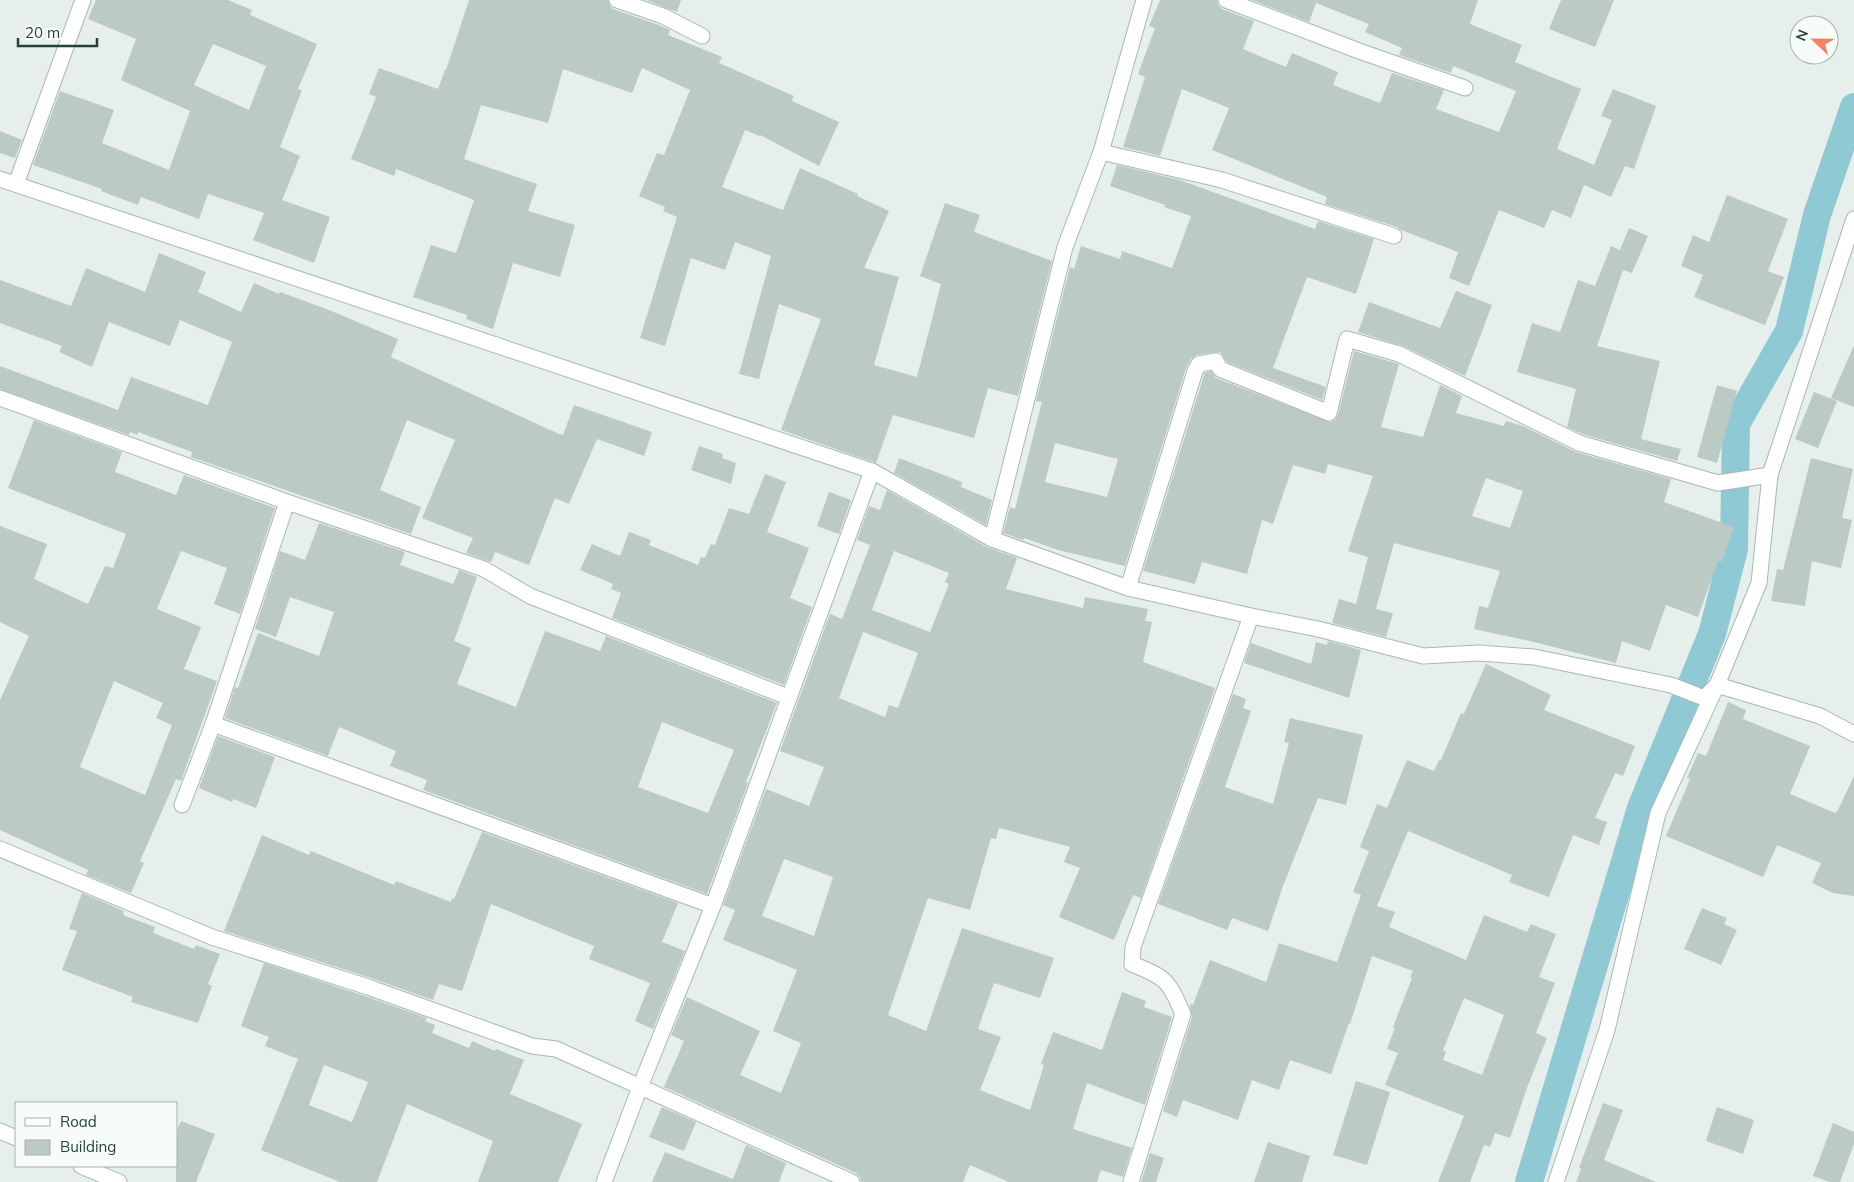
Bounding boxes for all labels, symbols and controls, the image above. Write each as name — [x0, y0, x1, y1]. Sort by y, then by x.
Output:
scale bar — [18, 15, 96, 47]
north arrow — [1789, 15, 1839, 65]
text: 20 m — [25, 23, 60, 42]
text: N — [1792, 27, 1812, 43]
legend — [15, 1102, 178, 1167]
text: Road — [60, 1112, 97, 1131]
text: Building — [60, 1137, 116, 1156]

